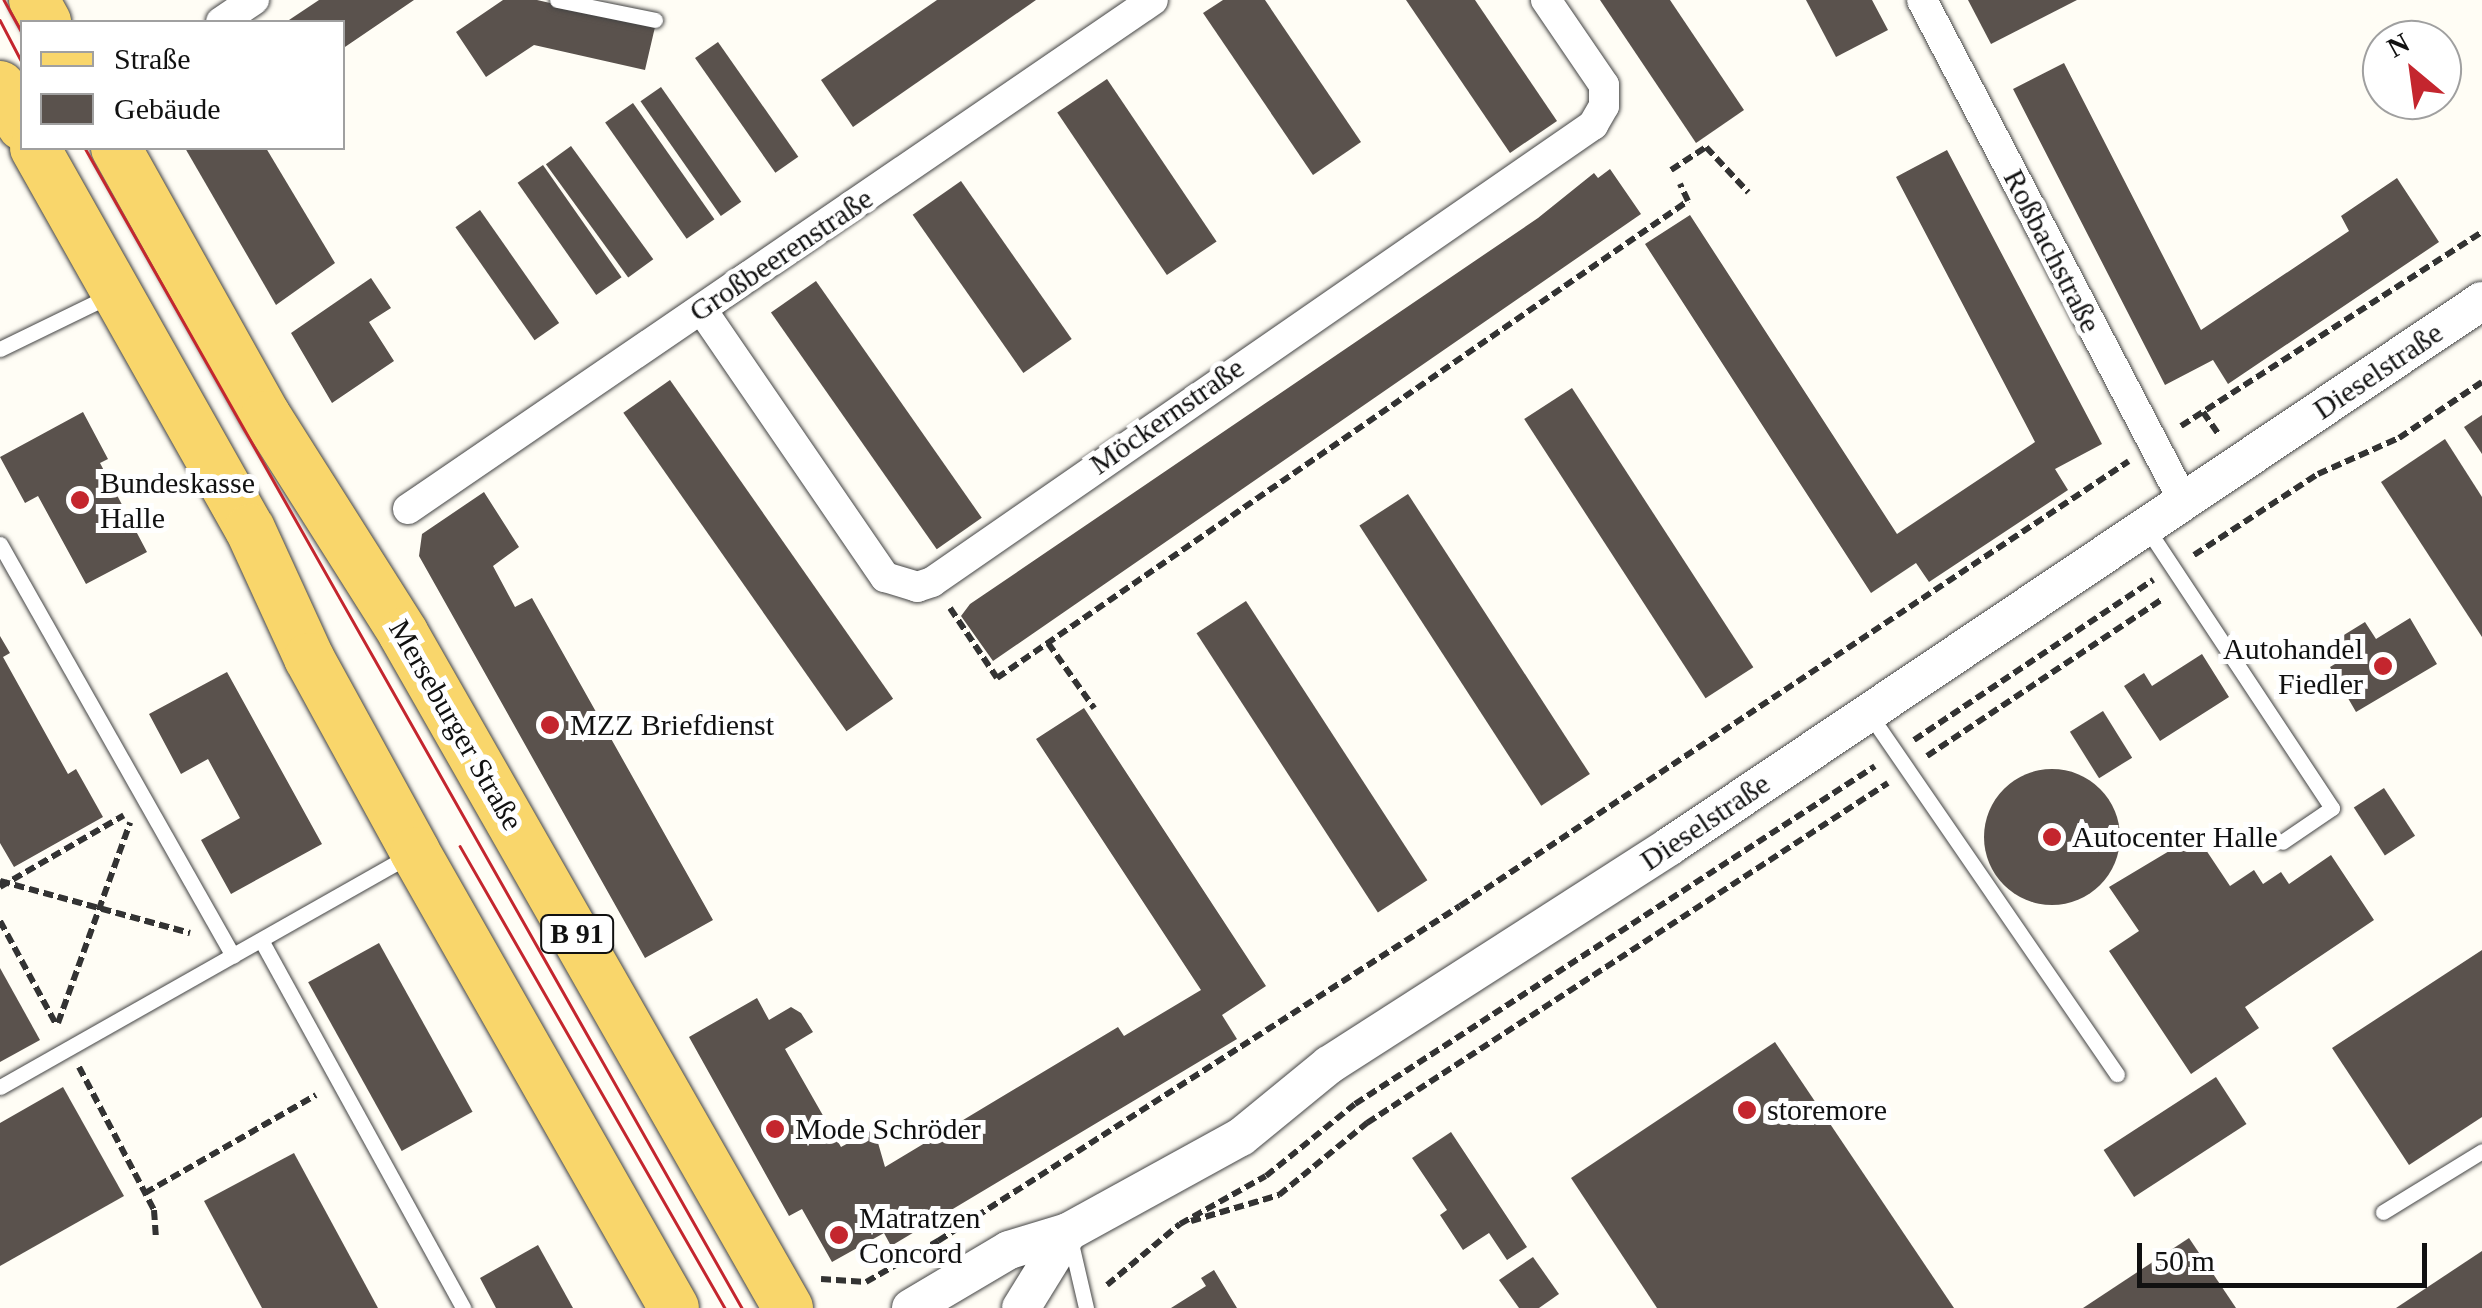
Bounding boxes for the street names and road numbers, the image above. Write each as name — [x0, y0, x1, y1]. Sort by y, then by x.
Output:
street label: Roßbachstraße — [1995, 163, 2109, 339]
street label: Großbeerenstraße — [683, 180, 879, 330]
street label: Dieselstraße — [2306, 315, 2450, 427]
street label: Möckernstraße — [1083, 350, 1251, 482]
street label: Merseburger Straße — [381, 613, 531, 837]
street label: Dieselstraße — [1633, 766, 1777, 878]
road number: B 91 — [540, 911, 614, 957]

